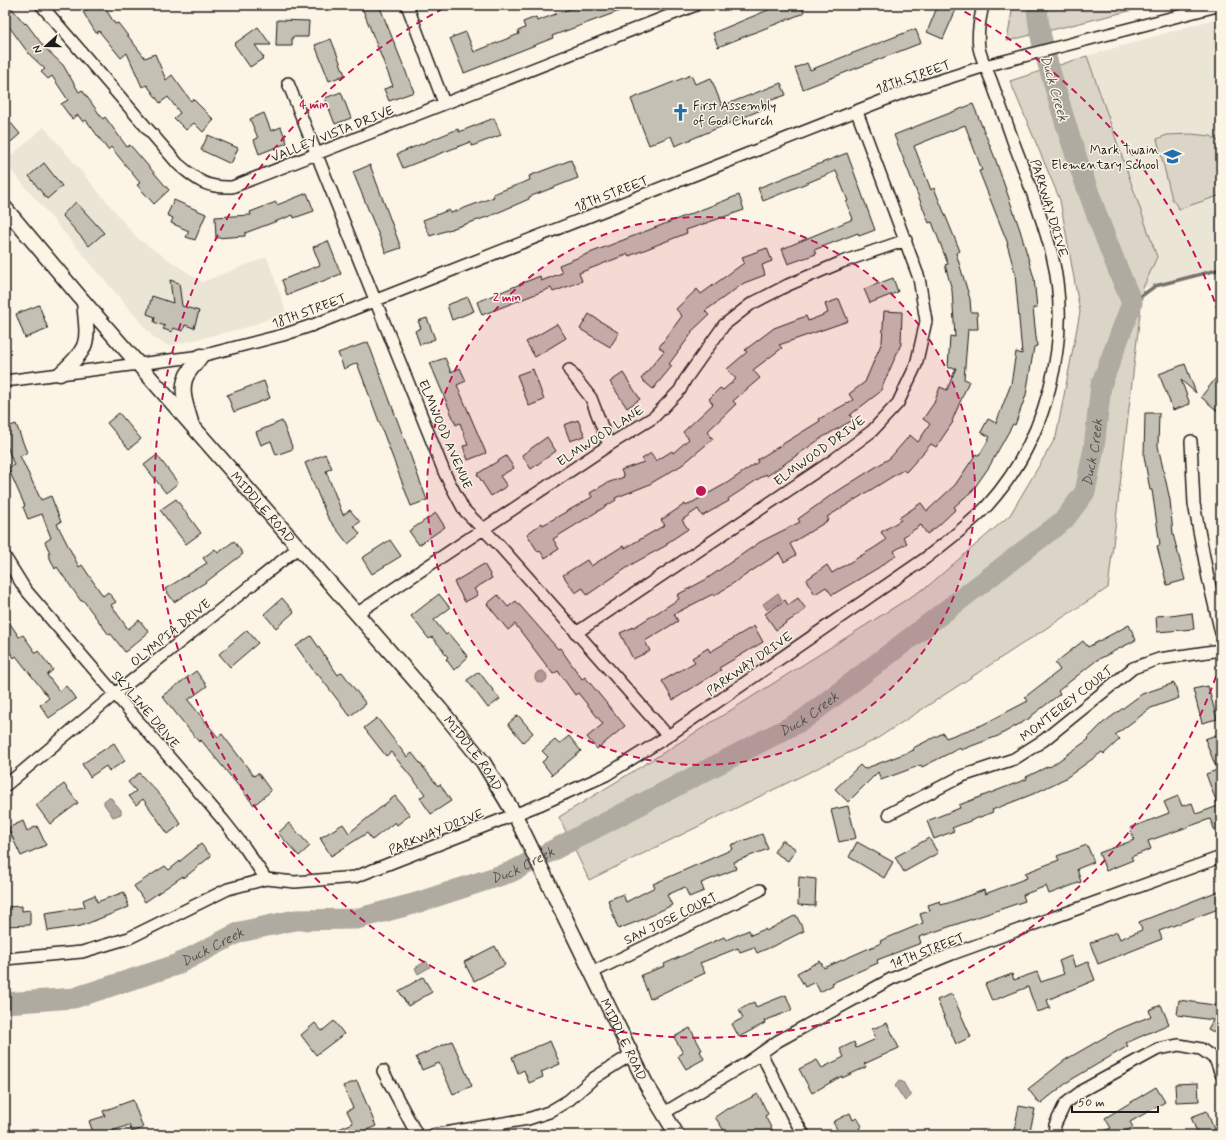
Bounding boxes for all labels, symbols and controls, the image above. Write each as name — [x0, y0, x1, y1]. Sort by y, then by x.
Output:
north arrow — [26, 26, 66, 66]
text: N — [30, 43, 45, 55]
water label: Duck Creek — [1036, 53, 1072, 124]
street label: 18TH STREET — [874, 57, 953, 98]
text: 4 min — [299, 97, 329, 113]
place label: First Assembly of God Church — [693, 98, 776, 130]
street label: VALLEY VISTA DRIVE — [269, 102, 397, 167]
church icon: First Assembly of God Church — [670, 102, 690, 122]
place label: Mark Twain Elementary School — [1051, 142, 1159, 174]
school or university icon: Mark Twain Elementary School — [1162, 146, 1182, 166]
street label: PARKWAY DRIVE — [1026, 157, 1072, 259]
street label: 18TH STREET — [572, 172, 651, 216]
street label: 18TH STREET — [270, 290, 349, 333]
text: 2 min — [493, 290, 521, 306]
street label: ELMWOOD AVENUE — [414, 377, 476, 492]
street label: ELMWOOD LANE — [554, 402, 648, 471]
street label: ELMWOOD DRIVE — [771, 412, 869, 490]
water label: Duck Creek — [1078, 418, 1107, 488]
street label: MIDDLE ROAD — [226, 469, 298, 547]
centre of rings — [694, 484, 708, 498]
street label: OLYMPIA DRIVE — [127, 595, 215, 671]
street label: PARKWAY DRIVE — [703, 628, 796, 700]
street label: MONTEREY COURT — [1017, 662, 1118, 746]
street label: SKYLINE DRIVE — [107, 668, 182, 753]
water label: Duck Creek — [776, 688, 843, 741]
street label: MIDDLE ROAD — [439, 713, 506, 795]
street label: PARKWAY DRIVE — [386, 805, 487, 859]
water label: Duck Creek — [489, 843, 558, 888]
street label: SAN JOSE COURT — [621, 889, 721, 949]
water label: Duck Creek — [178, 924, 247, 971]
street label: 14TH STREET — [888, 929, 967, 973]
street label: MIDDLE ROAD — [596, 996, 650, 1084]
scale bar — [1072, 1088, 1158, 1114]
text: 50 m — [1078, 1095, 1105, 1111]

